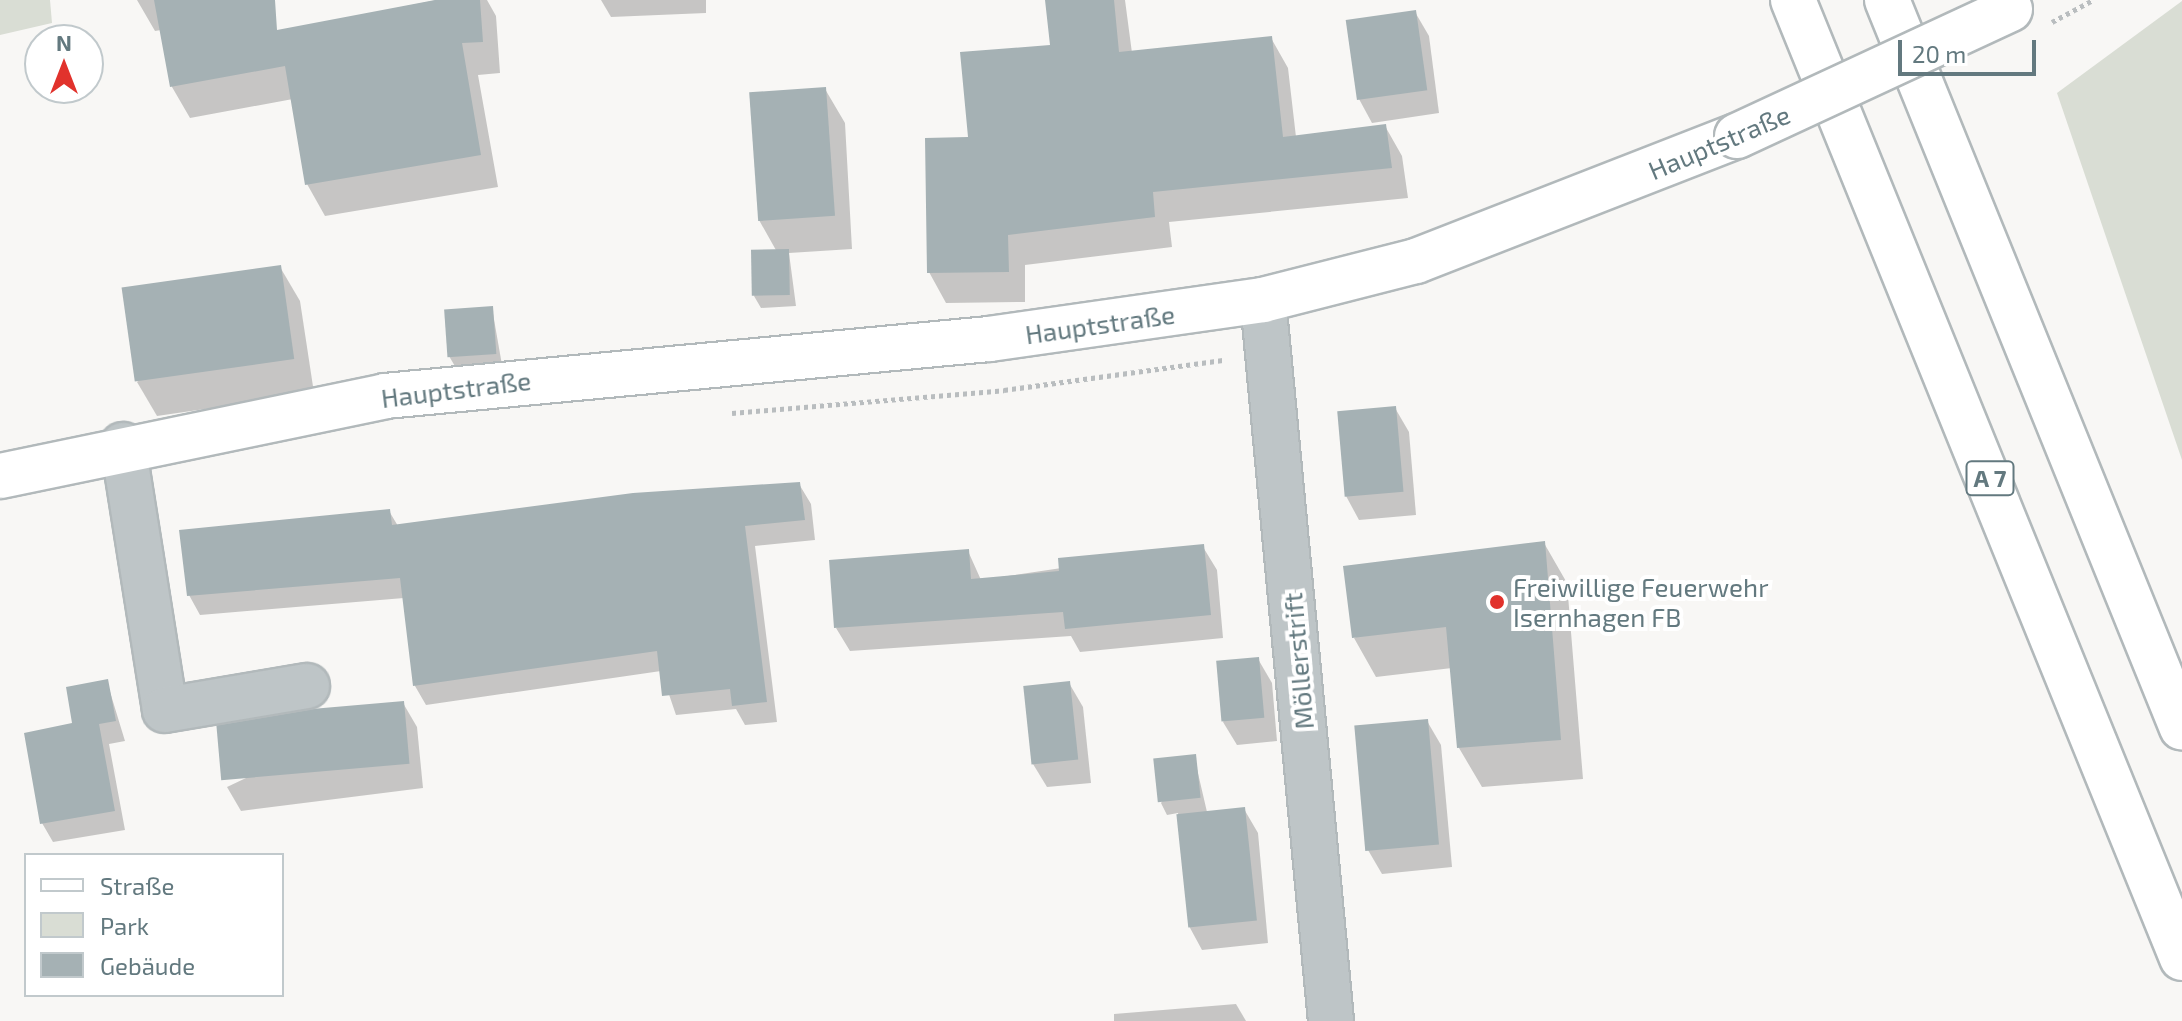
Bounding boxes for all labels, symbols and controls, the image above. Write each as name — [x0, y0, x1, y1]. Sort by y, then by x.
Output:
north arrow — [24, 24, 104, 104]
scale bar — [1902, 24, 2040, 74]
text: N — [56, 29, 72, 55]
text: 20 m — [1912, 39, 1966, 68]
street label: Hauptstraße — [1644, 98, 1794, 186]
street label: Hauptstraße — [1023, 298, 1177, 350]
street label: Hauptstraße — [379, 364, 533, 414]
road number: A 7 — [1964, 458, 2016, 498]
place label: Freiwillige Feuerwehr Isernhagen FB — [1513, 571, 1769, 632]
street label: Möllerstrift — [1276, 591, 1320, 731]
marker: Freiwillige Feuerwehr Isernhagen FB — [1488, 593, 1506, 611]
legend — [24, 853, 284, 997]
text: Straße — [100, 871, 174, 900]
text: Park — [100, 911, 149, 940]
text: Gebäude — [100, 951, 195, 980]

